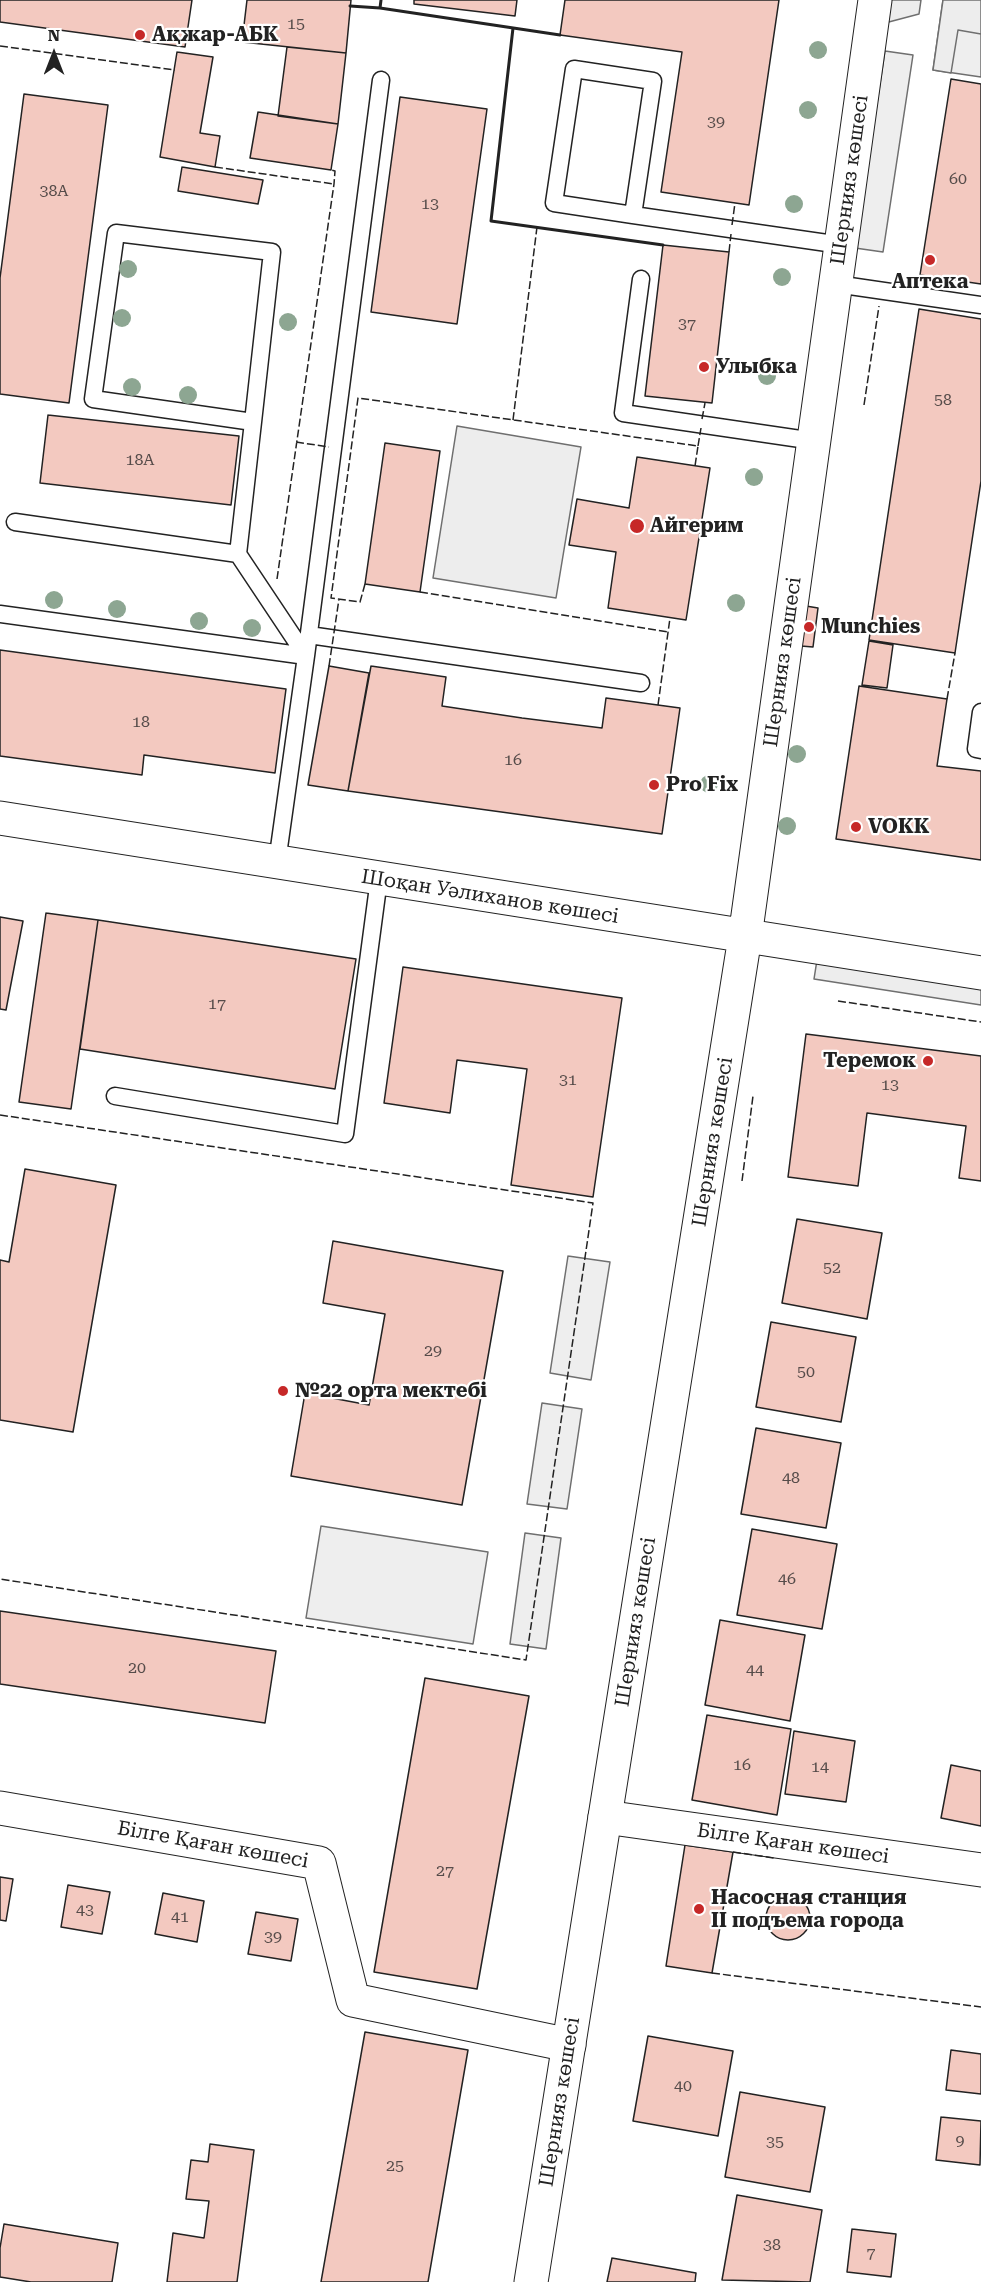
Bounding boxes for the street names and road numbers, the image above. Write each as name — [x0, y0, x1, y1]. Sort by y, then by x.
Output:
street label: Шернияз көшесі — [826, 93, 874, 267]
street label: Шернияз көшесі — [759, 575, 807, 749]
street label: Шоқан Уәлиханов көшесі — [360, 865, 620, 929]
street label: Шернияз көшесі — [688, 1055, 738, 1229]
street label: Шернияз көшесі — [611, 1535, 661, 1709]
street label: Білге Қаған көшесі — [116, 1816, 310, 1874]
street label: Білге Қаған көшесі — [695, 1819, 891, 1869]
street label: Шернияз көшесі — [535, 2015, 585, 2189]

